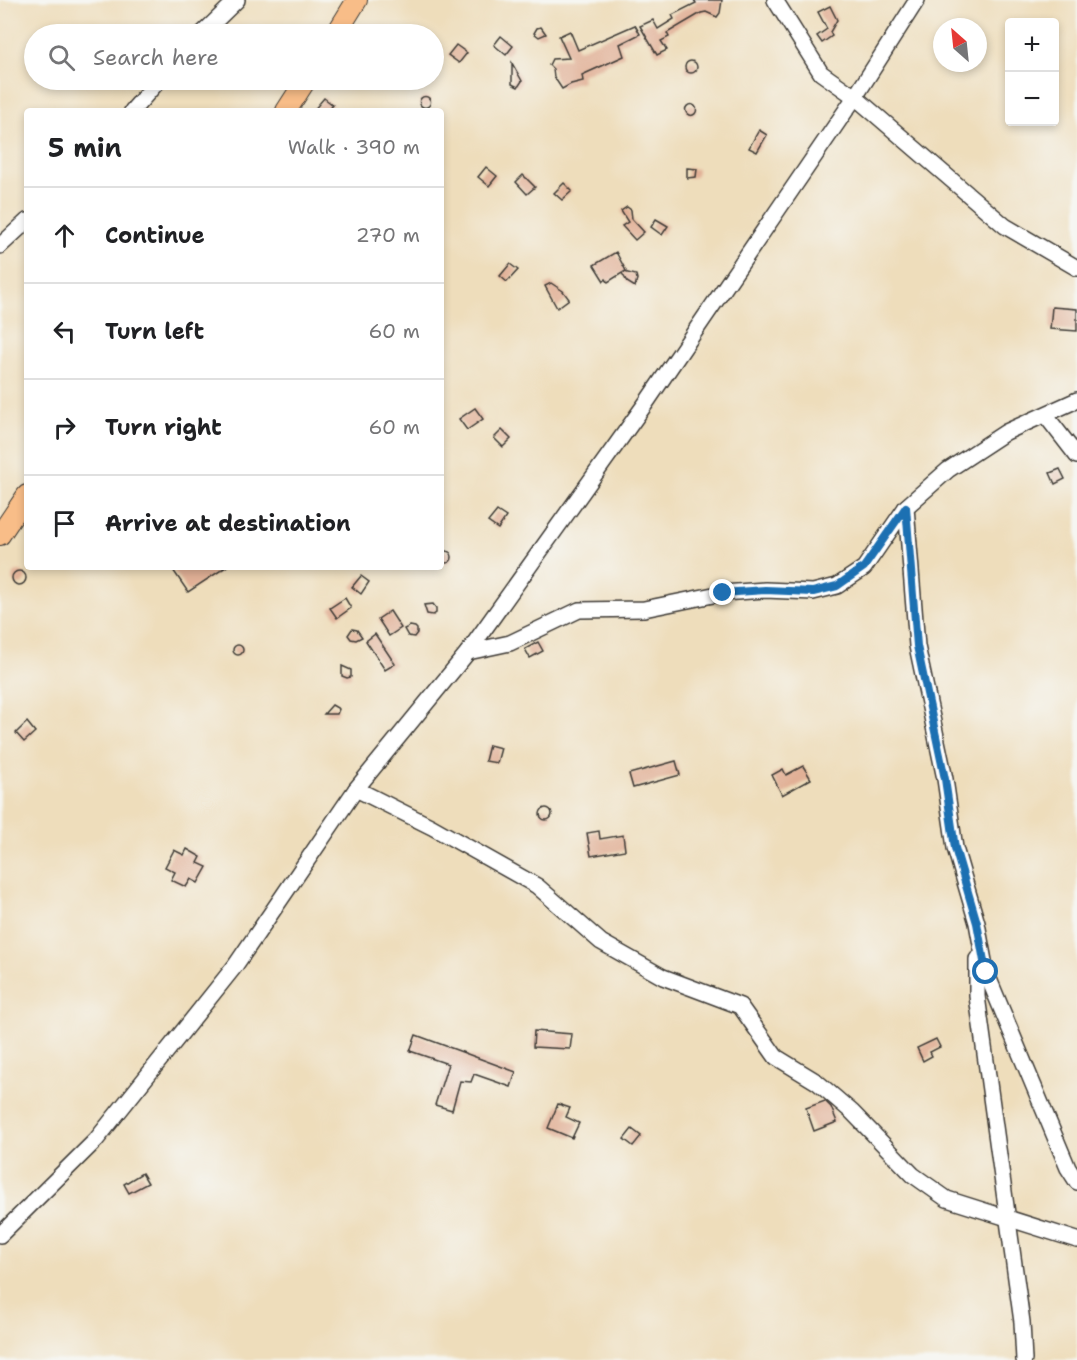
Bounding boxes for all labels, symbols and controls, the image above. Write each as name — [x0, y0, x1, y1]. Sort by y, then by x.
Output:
north arrow — [933, 18, 987, 72]
map controls — [1005, 18, 1059, 126]
button: + — [1005, 18, 1059, 72]
search box — [24, 24, 444, 90]
icon: search — [45, 41, 78, 74]
text: Search here — [93, 43, 219, 72]
button: − — [1005, 72, 1059, 126]
text: 5 min — [48, 130, 122, 165]
text: Walk · 390 m — [288, 134, 420, 160]
icon: ahead — [48, 219, 81, 252]
text: Continue — [105, 221, 205, 250]
text: 270 m — [356, 222, 420, 248]
icon: left — [48, 315, 81, 348]
text: Turn left — [105, 317, 204, 346]
text: 60 m — [368, 318, 420, 344]
icon: right — [48, 411, 81, 444]
text: Turn right — [105, 413, 222, 442]
text: 60 m — [368, 414, 420, 440]
icon: arrive — [48, 507, 81, 540]
text: Arrive at destination — [105, 509, 351, 538]
route end — [709, 579, 735, 605]
route start — [972, 958, 998, 984]

